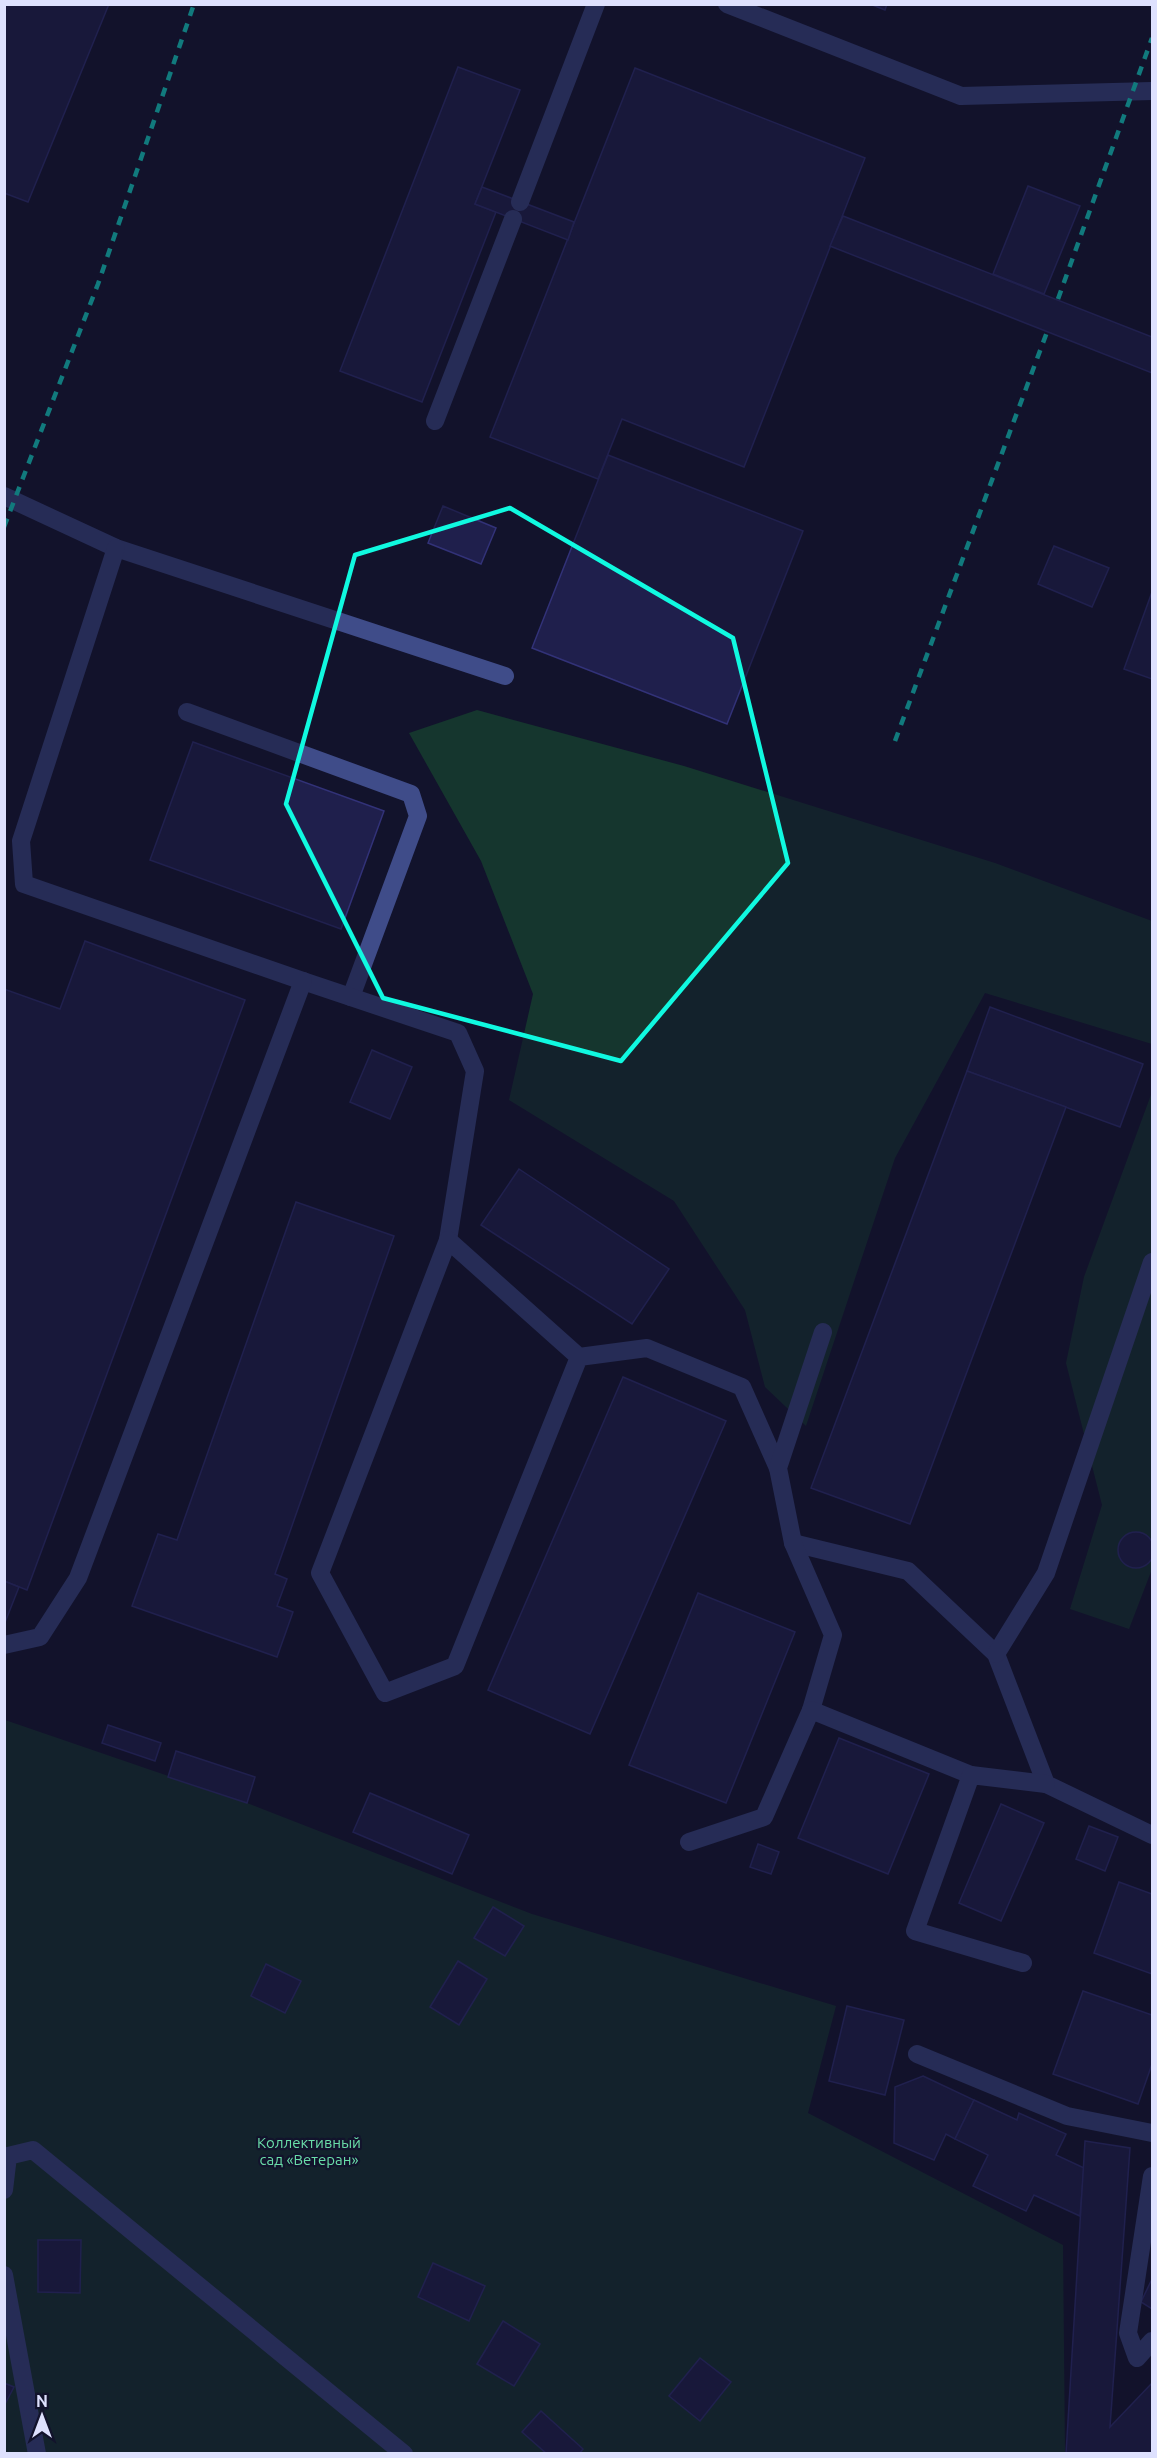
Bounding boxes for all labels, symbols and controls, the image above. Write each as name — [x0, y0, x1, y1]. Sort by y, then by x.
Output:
park label: Коллективный сад «Ветеран» — [257, 2134, 361, 2168]
north arrow — [12, 2386, 72, 2446]
text: N — [36, 2392, 48, 2410]

